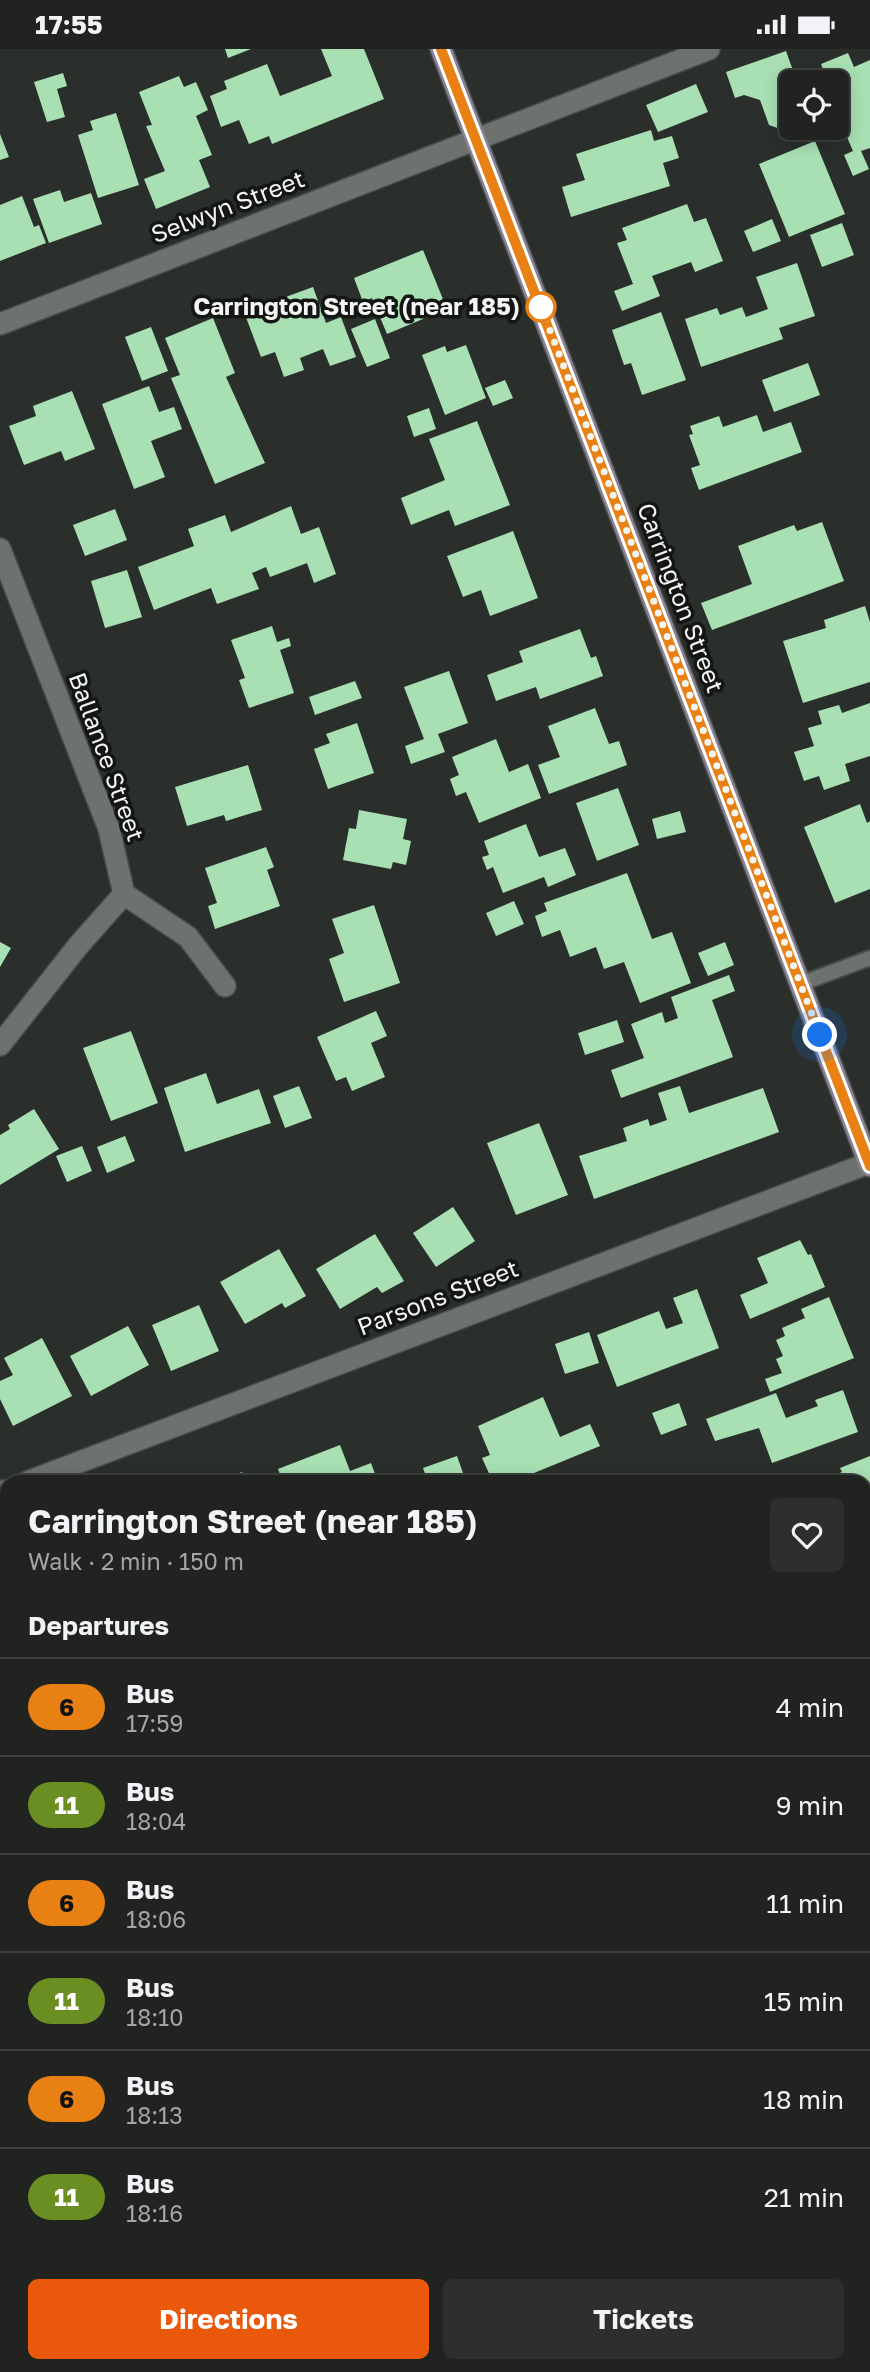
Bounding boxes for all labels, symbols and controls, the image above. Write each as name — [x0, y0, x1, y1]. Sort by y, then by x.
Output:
text: 17:55 — [35, 9, 103, 40]
map controls — [779, 70, 849, 140]
button: locate — [779, 70, 849, 140]
street label: Selwyn Street — [147, 163, 308, 248]
place label: Carrington Street (near 185) — [193, 291, 520, 320]
marker: Carrington Street (near 185) — [526, 292, 556, 322]
street label: Carrington Street — [632, 499, 731, 696]
street label: Ballance Street — [63, 668, 151, 845]
your location — [802, 1017, 837, 1052]
street label: Parsons Street — [353, 1253, 522, 1341]
button: heart — [770, 1498, 844, 1572]
text: Carrington Street (near 185) — [28, 1501, 477, 1540]
text: Walk · 2 min · 150 m — [28, 1547, 244, 1575]
text: Departures — [28, 1610, 169, 1641]
text: Bus — [126, 1678, 174, 1709]
text: 6 — [59, 1692, 74, 1721]
text: 4 min — [776, 1692, 844, 1723]
text: 17:59 — [126, 1709, 184, 1737]
text: Bus — [126, 1776, 174, 1807]
text: 11 — [54, 1790, 79, 1819]
text: 9 min — [776, 1790, 844, 1821]
text: 18:04 — [126, 1807, 186, 1835]
text: Bus — [126, 1874, 174, 1905]
text: 6 — [59, 1888, 74, 1917]
text: 11 min — [766, 1888, 844, 1919]
text: 18:06 — [126, 1905, 186, 1933]
text: Bus — [126, 1972, 174, 2003]
text: 11 — [54, 1986, 79, 2015]
text: 15 min — [764, 1986, 844, 2017]
text: 18:10 — [126, 2003, 184, 2031]
text: Bus — [126, 2070, 174, 2101]
text: 6 — [59, 2084, 74, 2113]
text: 18 min — [763, 2084, 844, 2115]
text: 18:13 — [126, 2101, 183, 2129]
text: Bus — [126, 2168, 174, 2199]
text: 11 — [54, 2182, 79, 2211]
text: 21 min — [764, 2182, 844, 2213]
text: 18:16 — [126, 2199, 183, 2227]
button: Directions — [28, 2279, 429, 2359]
button: Tickets — [443, 2279, 844, 2359]

